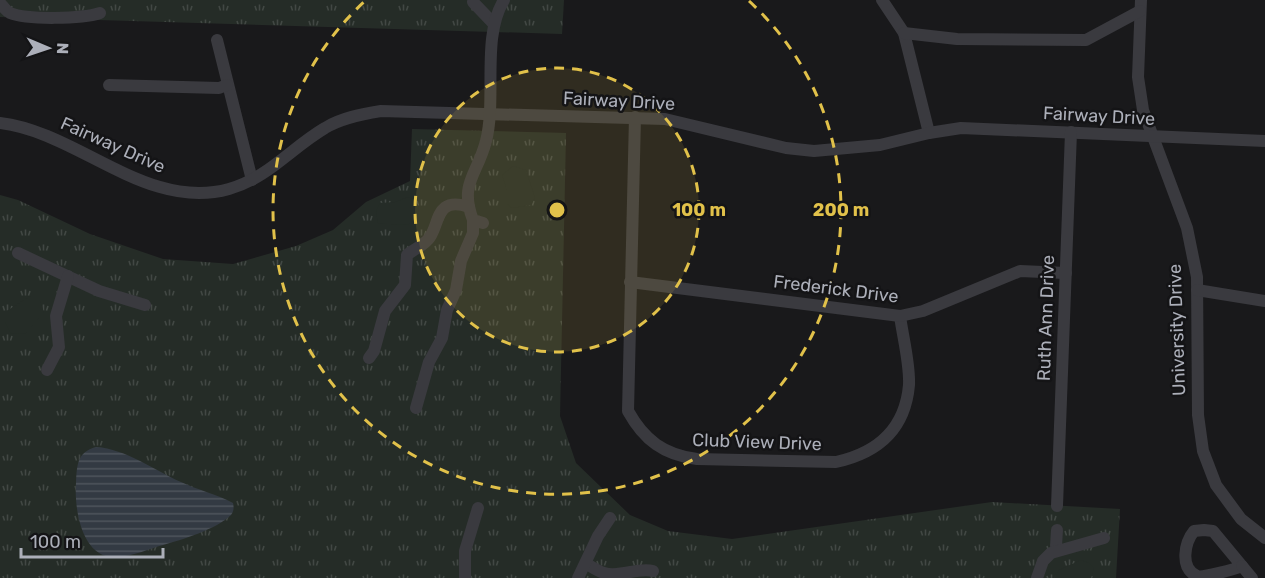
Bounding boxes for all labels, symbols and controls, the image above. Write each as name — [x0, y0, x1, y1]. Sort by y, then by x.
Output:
north arrow — [18, 18, 78, 78]
text: N — [53, 42, 72, 55]
street label: Fairway Drive — [562, 87, 676, 115]
street label: Fairway Drive — [1042, 102, 1156, 130]
street label: Fairway Drive — [57, 112, 169, 178]
text: 100 m — [672, 199, 726, 221]
text: 200 m — [813, 199, 869, 221]
centre of rings — [547, 200, 567, 220]
street label: Ruth Ann Drive — [1033, 255, 1059, 381]
street label: University Drive — [1164, 264, 1190, 396]
street label: Frederick Drive — [772, 270, 900, 308]
street label: Club View Drive — [692, 429, 822, 455]
scale bar — [21, 521, 164, 559]
text: 100 m — [30, 531, 81, 553]

